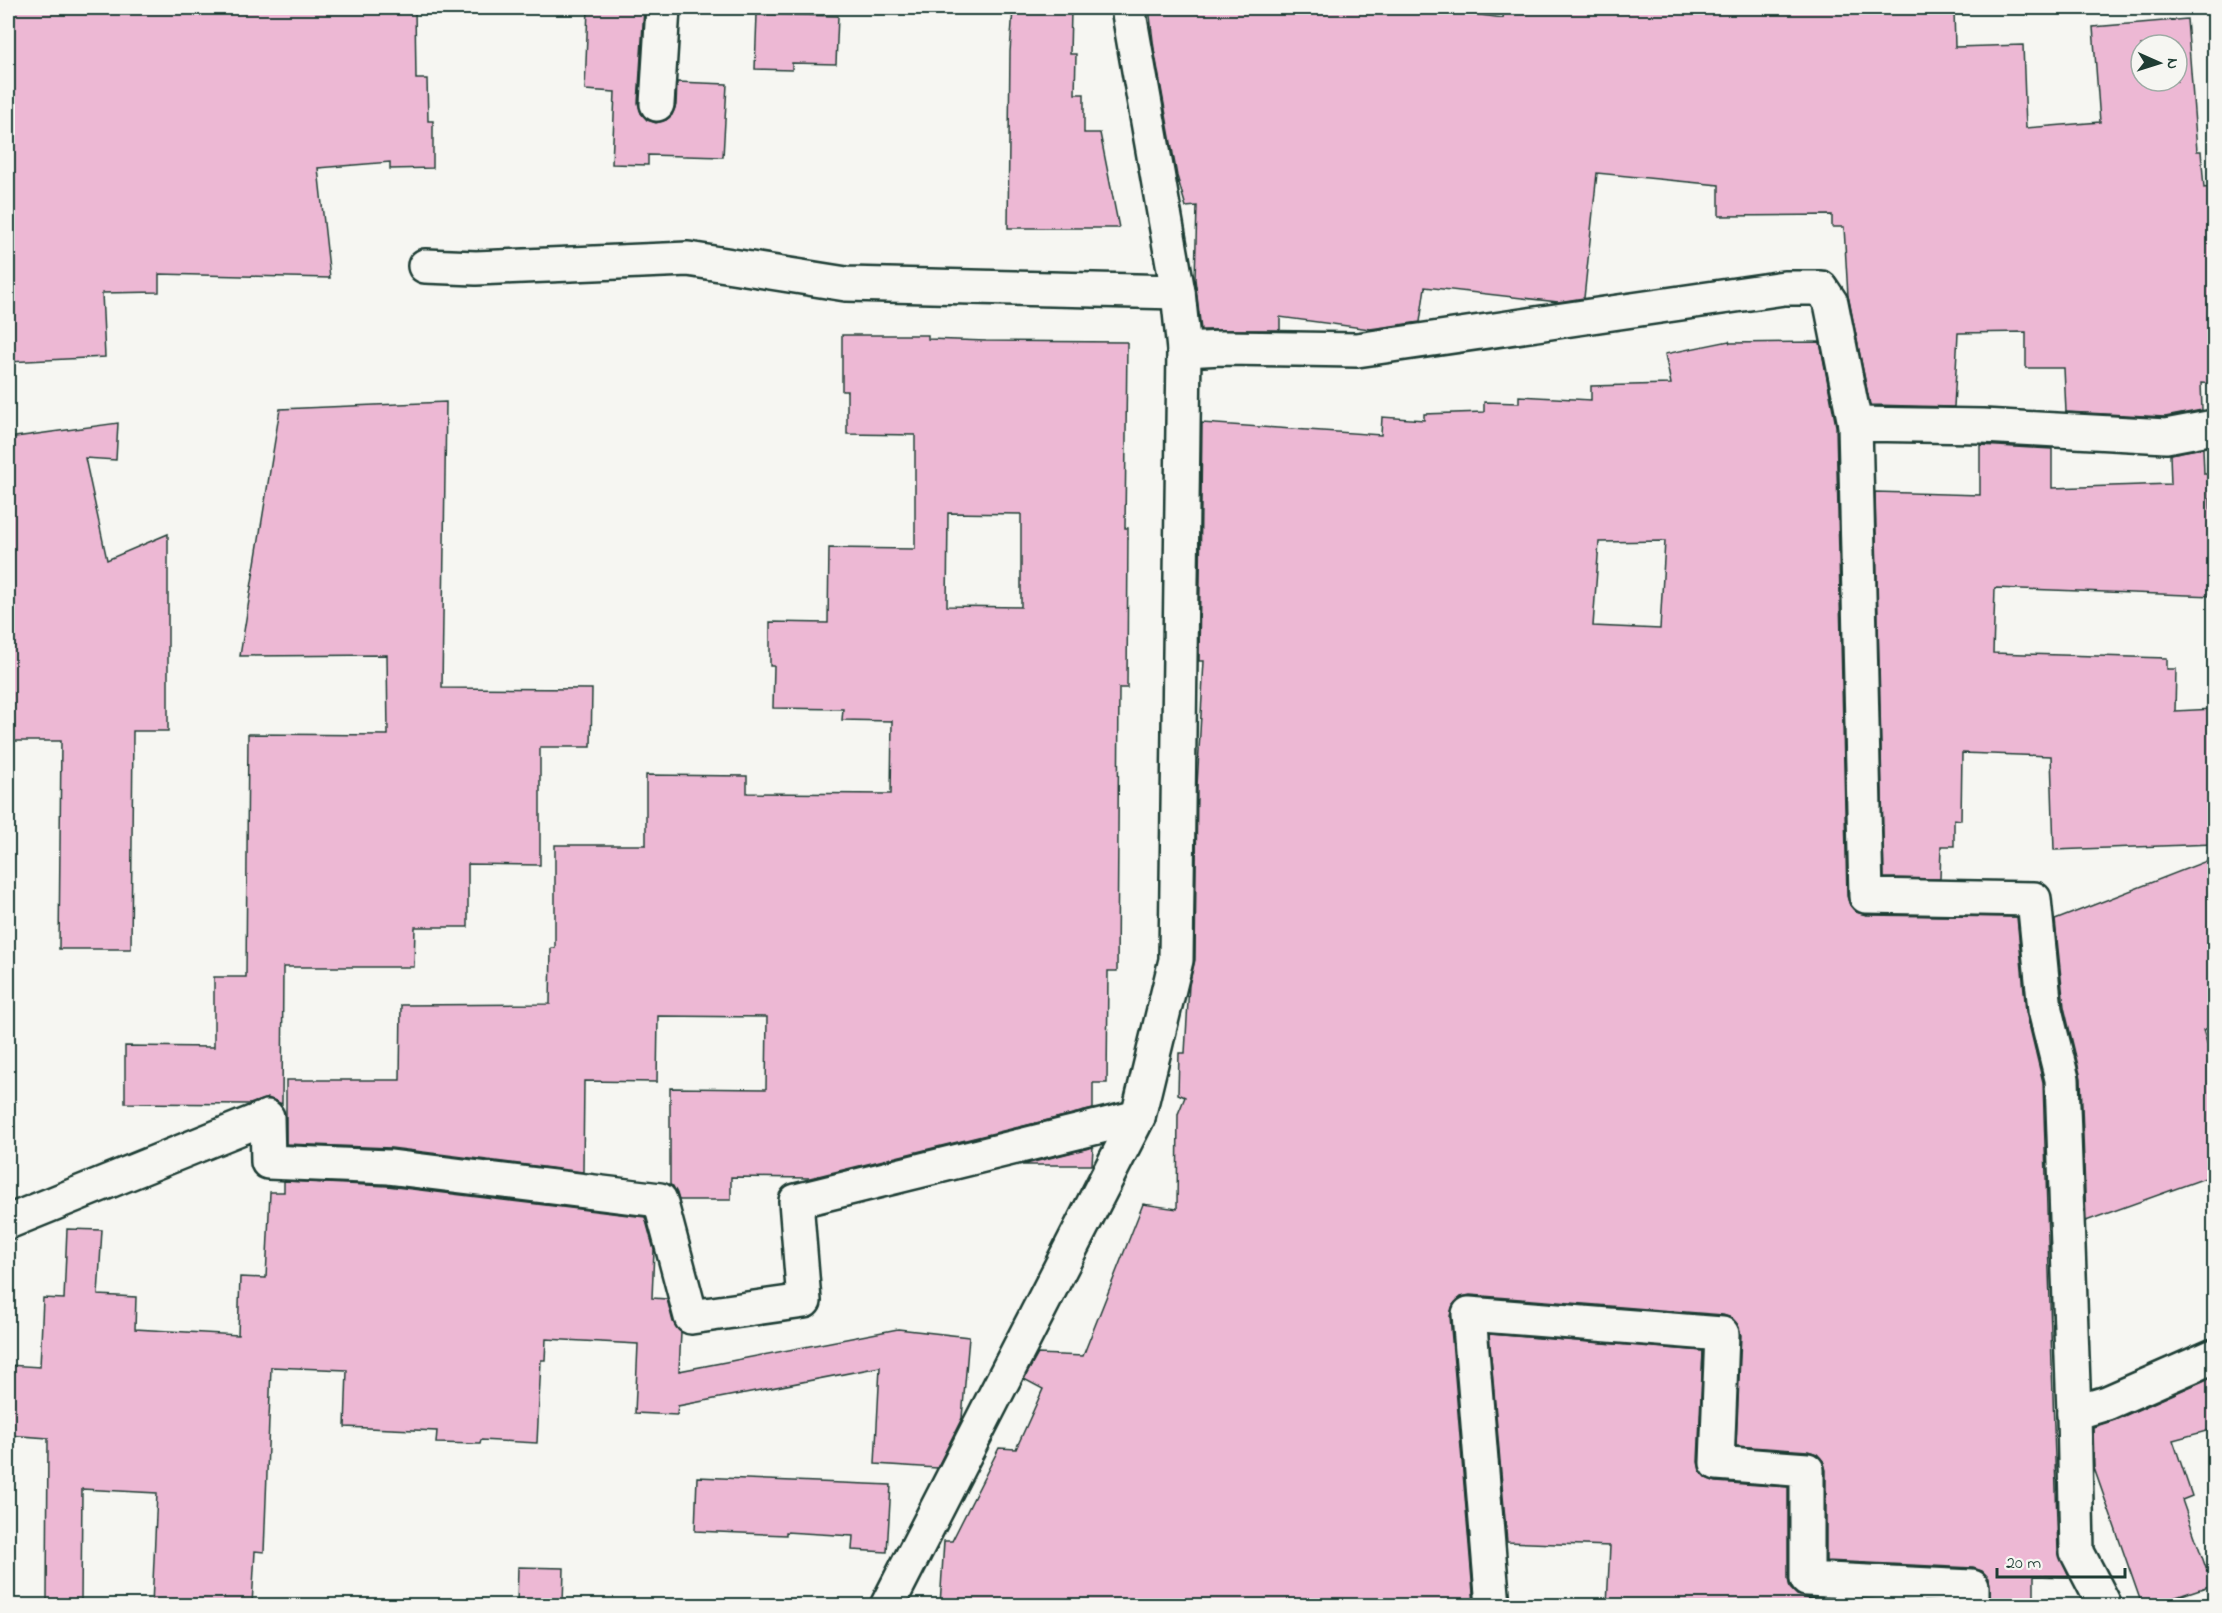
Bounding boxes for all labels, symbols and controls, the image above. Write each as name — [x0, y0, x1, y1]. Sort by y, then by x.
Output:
north arrow — [2129, 33, 2189, 93]
text: N — [2160, 58, 2184, 70]
scale bar — [1997, 1541, 2124, 1579]
text: 20 m — [2006, 1551, 2041, 1577]

